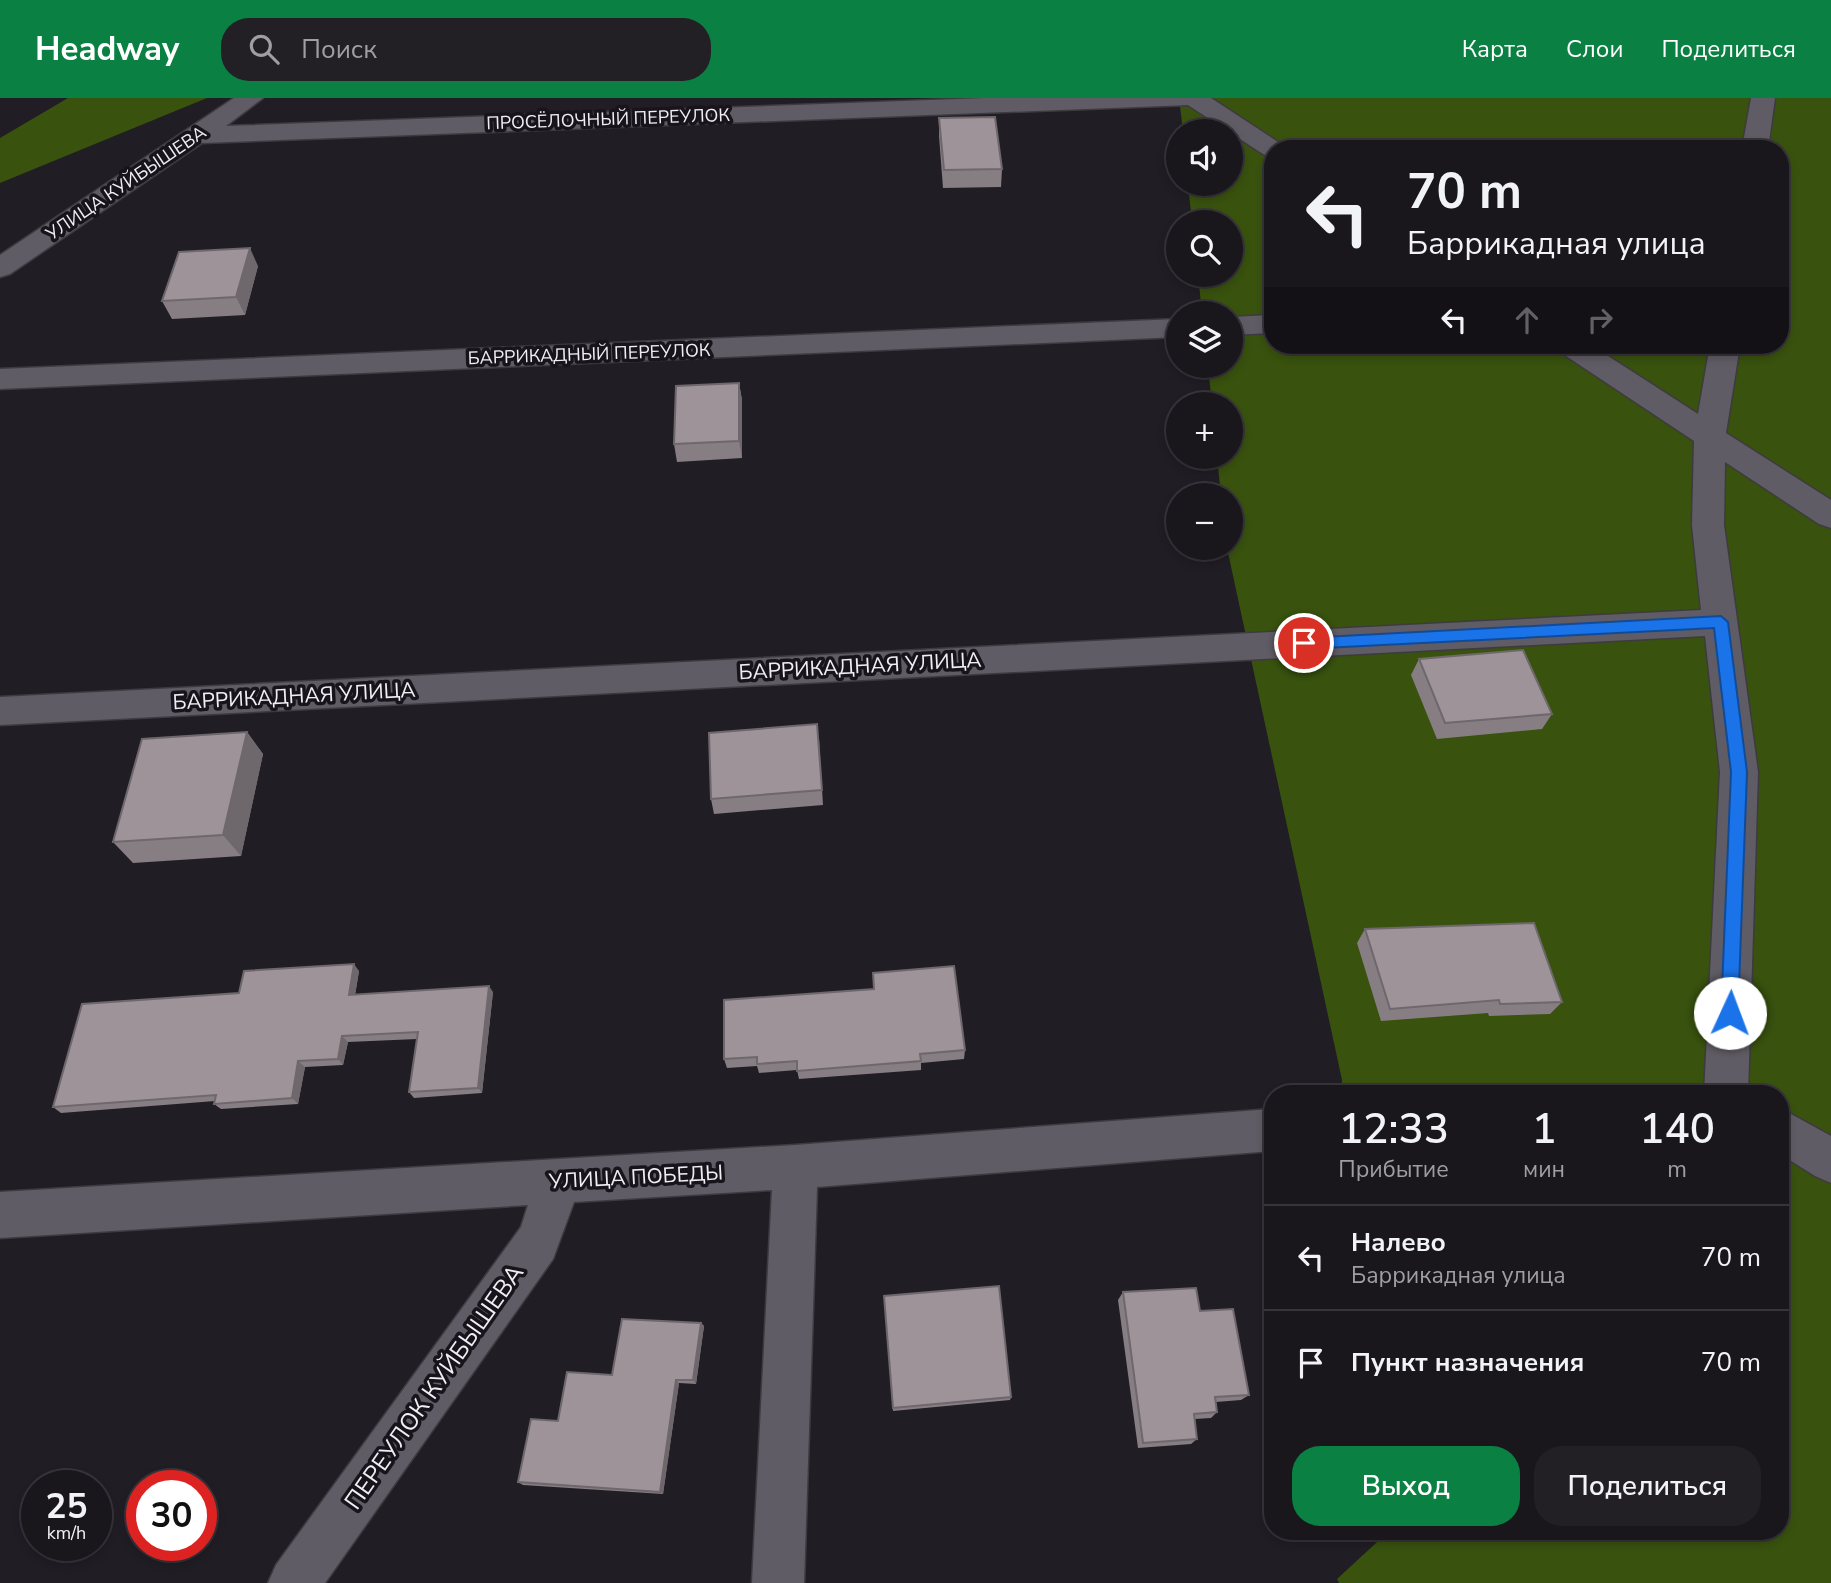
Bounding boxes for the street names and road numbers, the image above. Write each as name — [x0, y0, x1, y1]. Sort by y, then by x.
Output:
street label: ПРОСЁЛОЧНЫЙ ПЕРЕУЛОК — [486, 103, 731, 135]
street label: УЛИЦА КУЙБЫШЕВА — [40, 120, 211, 246]
street label: БАРРИКАДНЫЙ ПЕРЕУЛОК — [467, 338, 711, 370]
street label: БАРРИКАДНАЯ УЛИЦА — [738, 646, 982, 686]
street label: БАРРИКАДНАЯ УЛИЦА — [172, 676, 416, 716]
street label: УЛИЦА ПОБЕДЫ — [547, 1158, 724, 1196]
street label: ПЕРЕУЛОК КУЙБЫШЕВА — [337, 1258, 531, 1516]

